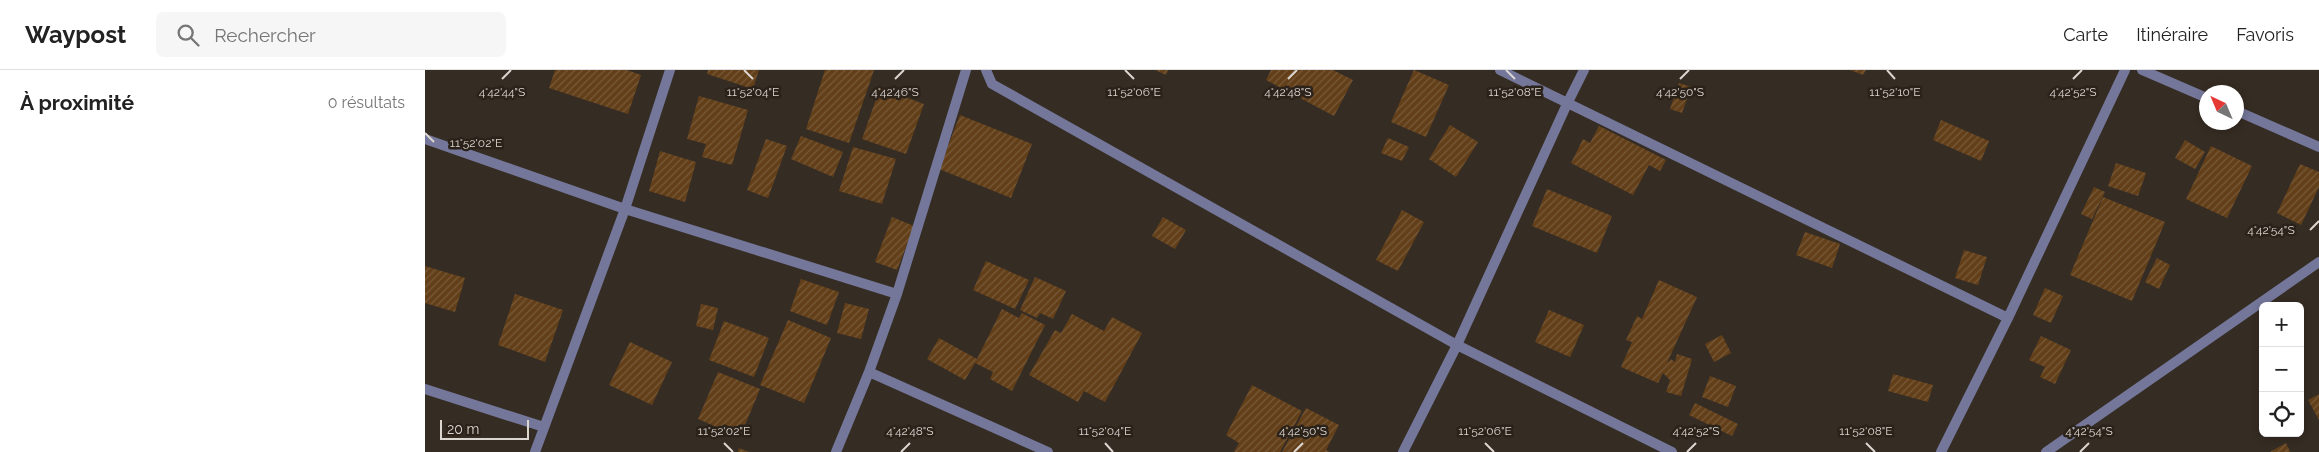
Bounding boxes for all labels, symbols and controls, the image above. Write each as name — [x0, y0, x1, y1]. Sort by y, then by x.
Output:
search box — [156, 12, 506, 57]
text: Waypost — [25, 20, 126, 49]
icon: search — [174, 21, 202, 49]
text: Rechercher — [214, 24, 316, 46]
text: Carte — [2063, 24, 2108, 45]
text: Itinéraire — [2136, 24, 2208, 45]
text: Favoris — [2236, 24, 2294, 45]
text: 4°42'44"S — [479, 85, 525, 99]
text: 11°52'04"E — [727, 85, 779, 99]
text: 4°42'46"S — [871, 85, 919, 99]
text: 11°52'06"E — [1107, 85, 1161, 99]
text: 4°42'48"S — [1264, 85, 1312, 99]
text: 11°52'08"E — [1488, 85, 1542, 99]
text: 4°42'50"S — [1656, 85, 1704, 99]
text: 11°52'10"E — [1869, 85, 1921, 99]
text: 4°42'52"S — [2049, 85, 2097, 99]
north arrow — [2199, 85, 2244, 130]
text: À proximité — [20, 90, 134, 115]
text: 0 résultats — [328, 93, 405, 112]
text: 11°52'02"E — [450, 136, 502, 150]
text: 4°42'54"S — [2247, 223, 2295, 237]
map controls — [2259, 302, 2304, 437]
button: + — [2259, 302, 2304, 347]
button: − — [2259, 347, 2304, 392]
button: locate — [2259, 392, 2304, 437]
scale bar — [440, 417, 529, 440]
text: 20 m — [447, 421, 479, 437]
text: 11°52'02"E — [698, 424, 750, 438]
text: 4°42'48"S — [886, 424, 934, 438]
text: 11°52'04"E — [1079, 424, 1131, 438]
text: 4°42'50"S — [1279, 424, 1327, 438]
text: 11°52'06"E — [1458, 424, 1512, 438]
text: 4°42'52"S — [1672, 424, 1720, 438]
text: 11°52'08"E — [1839, 424, 1893, 438]
text: 4°42'54"S — [2065, 424, 2113, 438]

